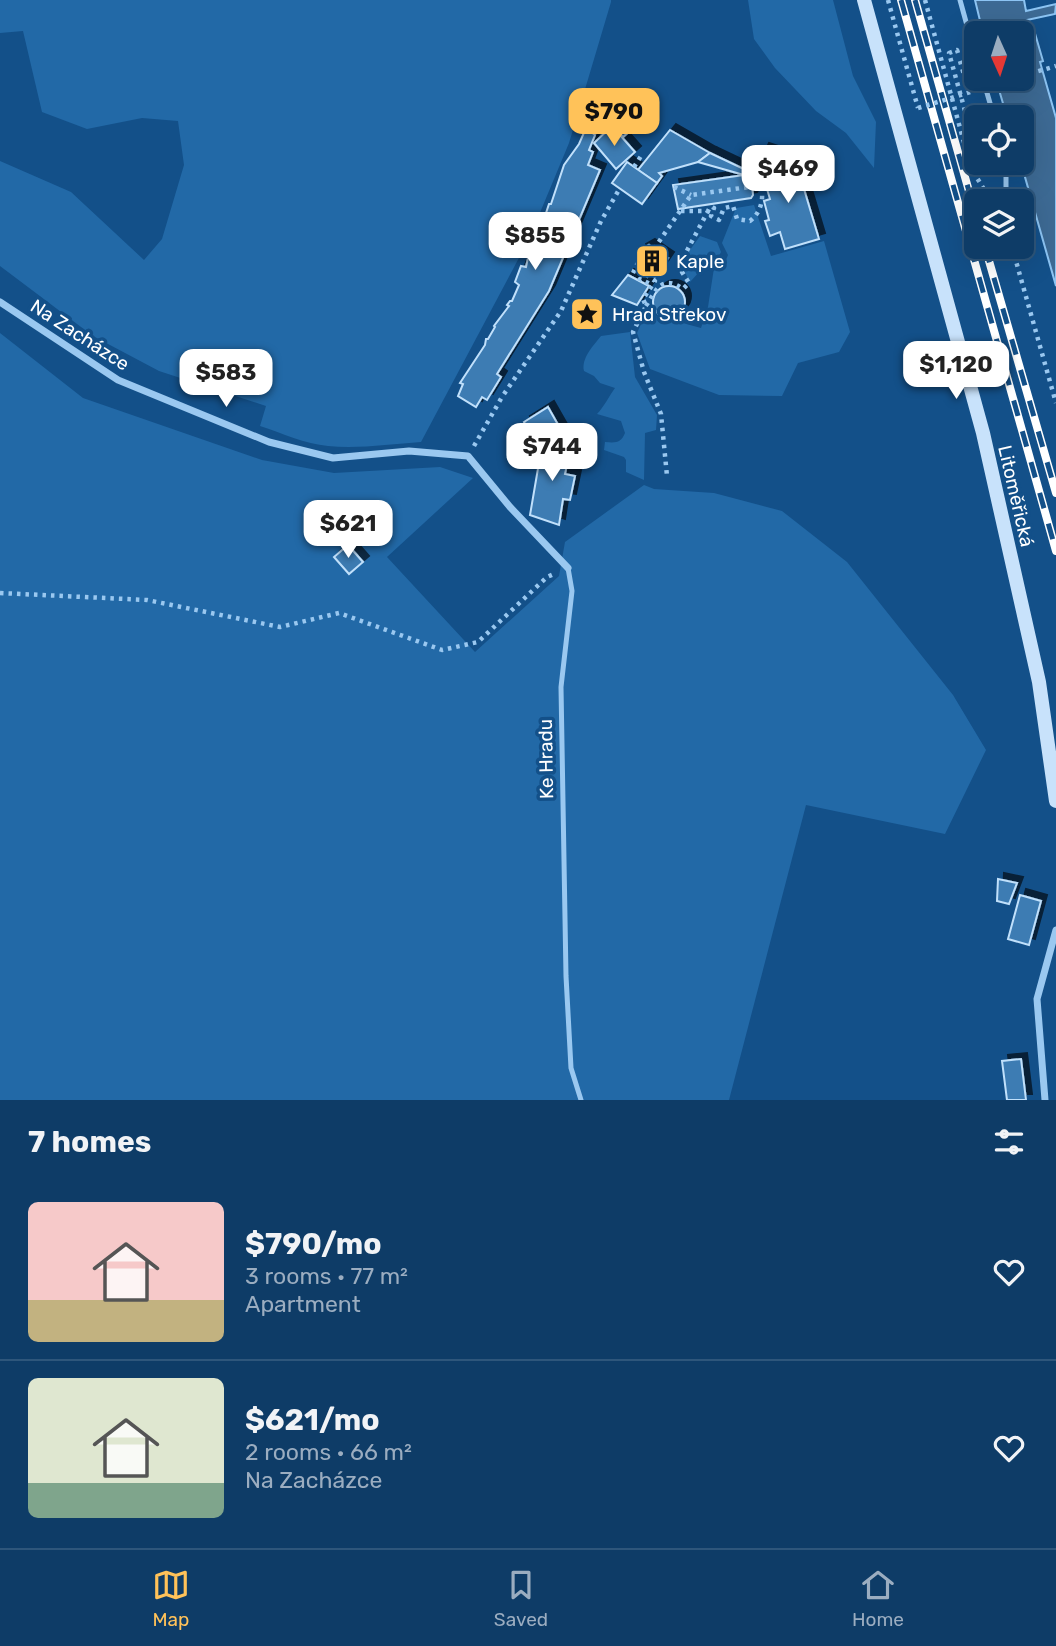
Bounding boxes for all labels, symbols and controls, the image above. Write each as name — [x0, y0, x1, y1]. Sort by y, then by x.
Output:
north arrow — [964, 21, 1034, 91]
map controls — [964, 21, 1034, 259]
pin: $790 — [573, 88, 655, 148]
text: $790 — [585, 97, 643, 125]
button: locate — [964, 105, 1034, 175]
pin: $469 — [747, 146, 829, 205]
text: $469 — [758, 154, 818, 182]
button: layers — [964, 189, 1034, 259]
pin: $855 — [494, 212, 576, 272]
text: $855 — [505, 221, 565, 249]
building icon: Kaple — [633, 242, 671, 280]
place label: Kaple — [676, 250, 724, 273]
street label: Na Zacházce — [26, 294, 134, 376]
place icon: Hrad Střekov — [568, 295, 606, 333]
place label: Hrad Střekov — [612, 303, 726, 326]
pin: $1,120 — [899, 342, 1013, 401]
pin: $583 — [185, 350, 267, 409]
text: $1,120 — [919, 350, 993, 378]
text: $583 — [196, 358, 256, 386]
pin: $744 — [511, 424, 593, 483]
text: $744 — [522, 432, 582, 460]
street label: Litoměřická — [993, 443, 1039, 549]
pin: $621 — [307, 500, 389, 560]
text: $621 — [320, 509, 376, 537]
street label: Ke Hradu — [534, 719, 558, 799]
icon: filters — [990, 1123, 1028, 1161]
text: 7 homes — [28, 1124, 151, 1160]
text: $790/mo — [245, 1226, 382, 1262]
icon: home — [84, 1230, 168, 1314]
icon: heart — [990, 1253, 1028, 1291]
text: 3 rooms · 77 m² — [245, 1262, 408, 1290]
text: Apartment — [245, 1290, 361, 1318]
text: $621/mo — [245, 1402, 380, 1438]
icon: home — [84, 1406, 168, 1490]
icon: heart — [990, 1429, 1028, 1467]
text: 2 rooms · 66 m² — [245, 1438, 412, 1466]
text: Na Zacházce — [245, 1466, 382, 1494]
tab: Map — [152, 1566, 190, 1631]
tab: Saved — [494, 1566, 548, 1631]
tab: Home — [852, 1566, 904, 1631]

